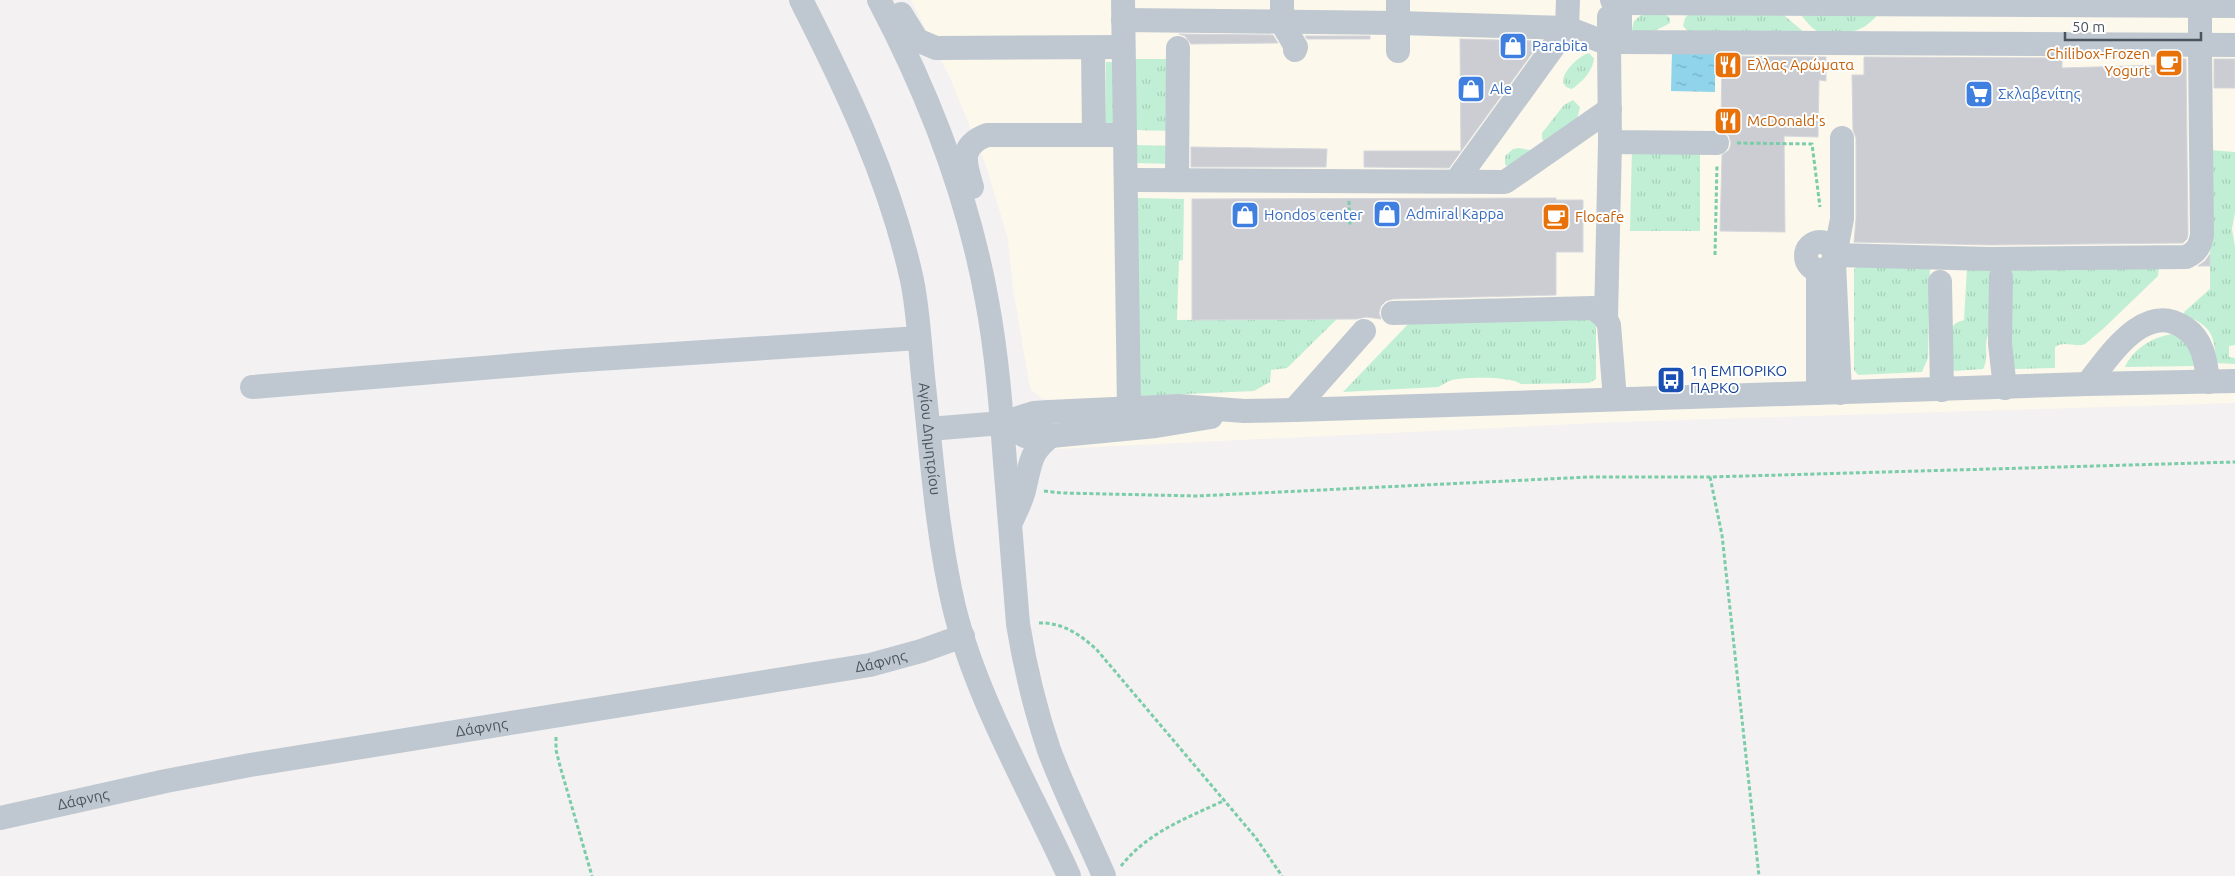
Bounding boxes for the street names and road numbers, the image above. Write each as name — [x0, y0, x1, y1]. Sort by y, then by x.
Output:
street label: Αγίου Δημητρίου — [916, 382, 944, 496]
street label: Δάφνης — [854, 646, 909, 675]
street label: Δάφνης — [454, 715, 509, 740]
street label: Δάφνης — [55, 785, 111, 813]

